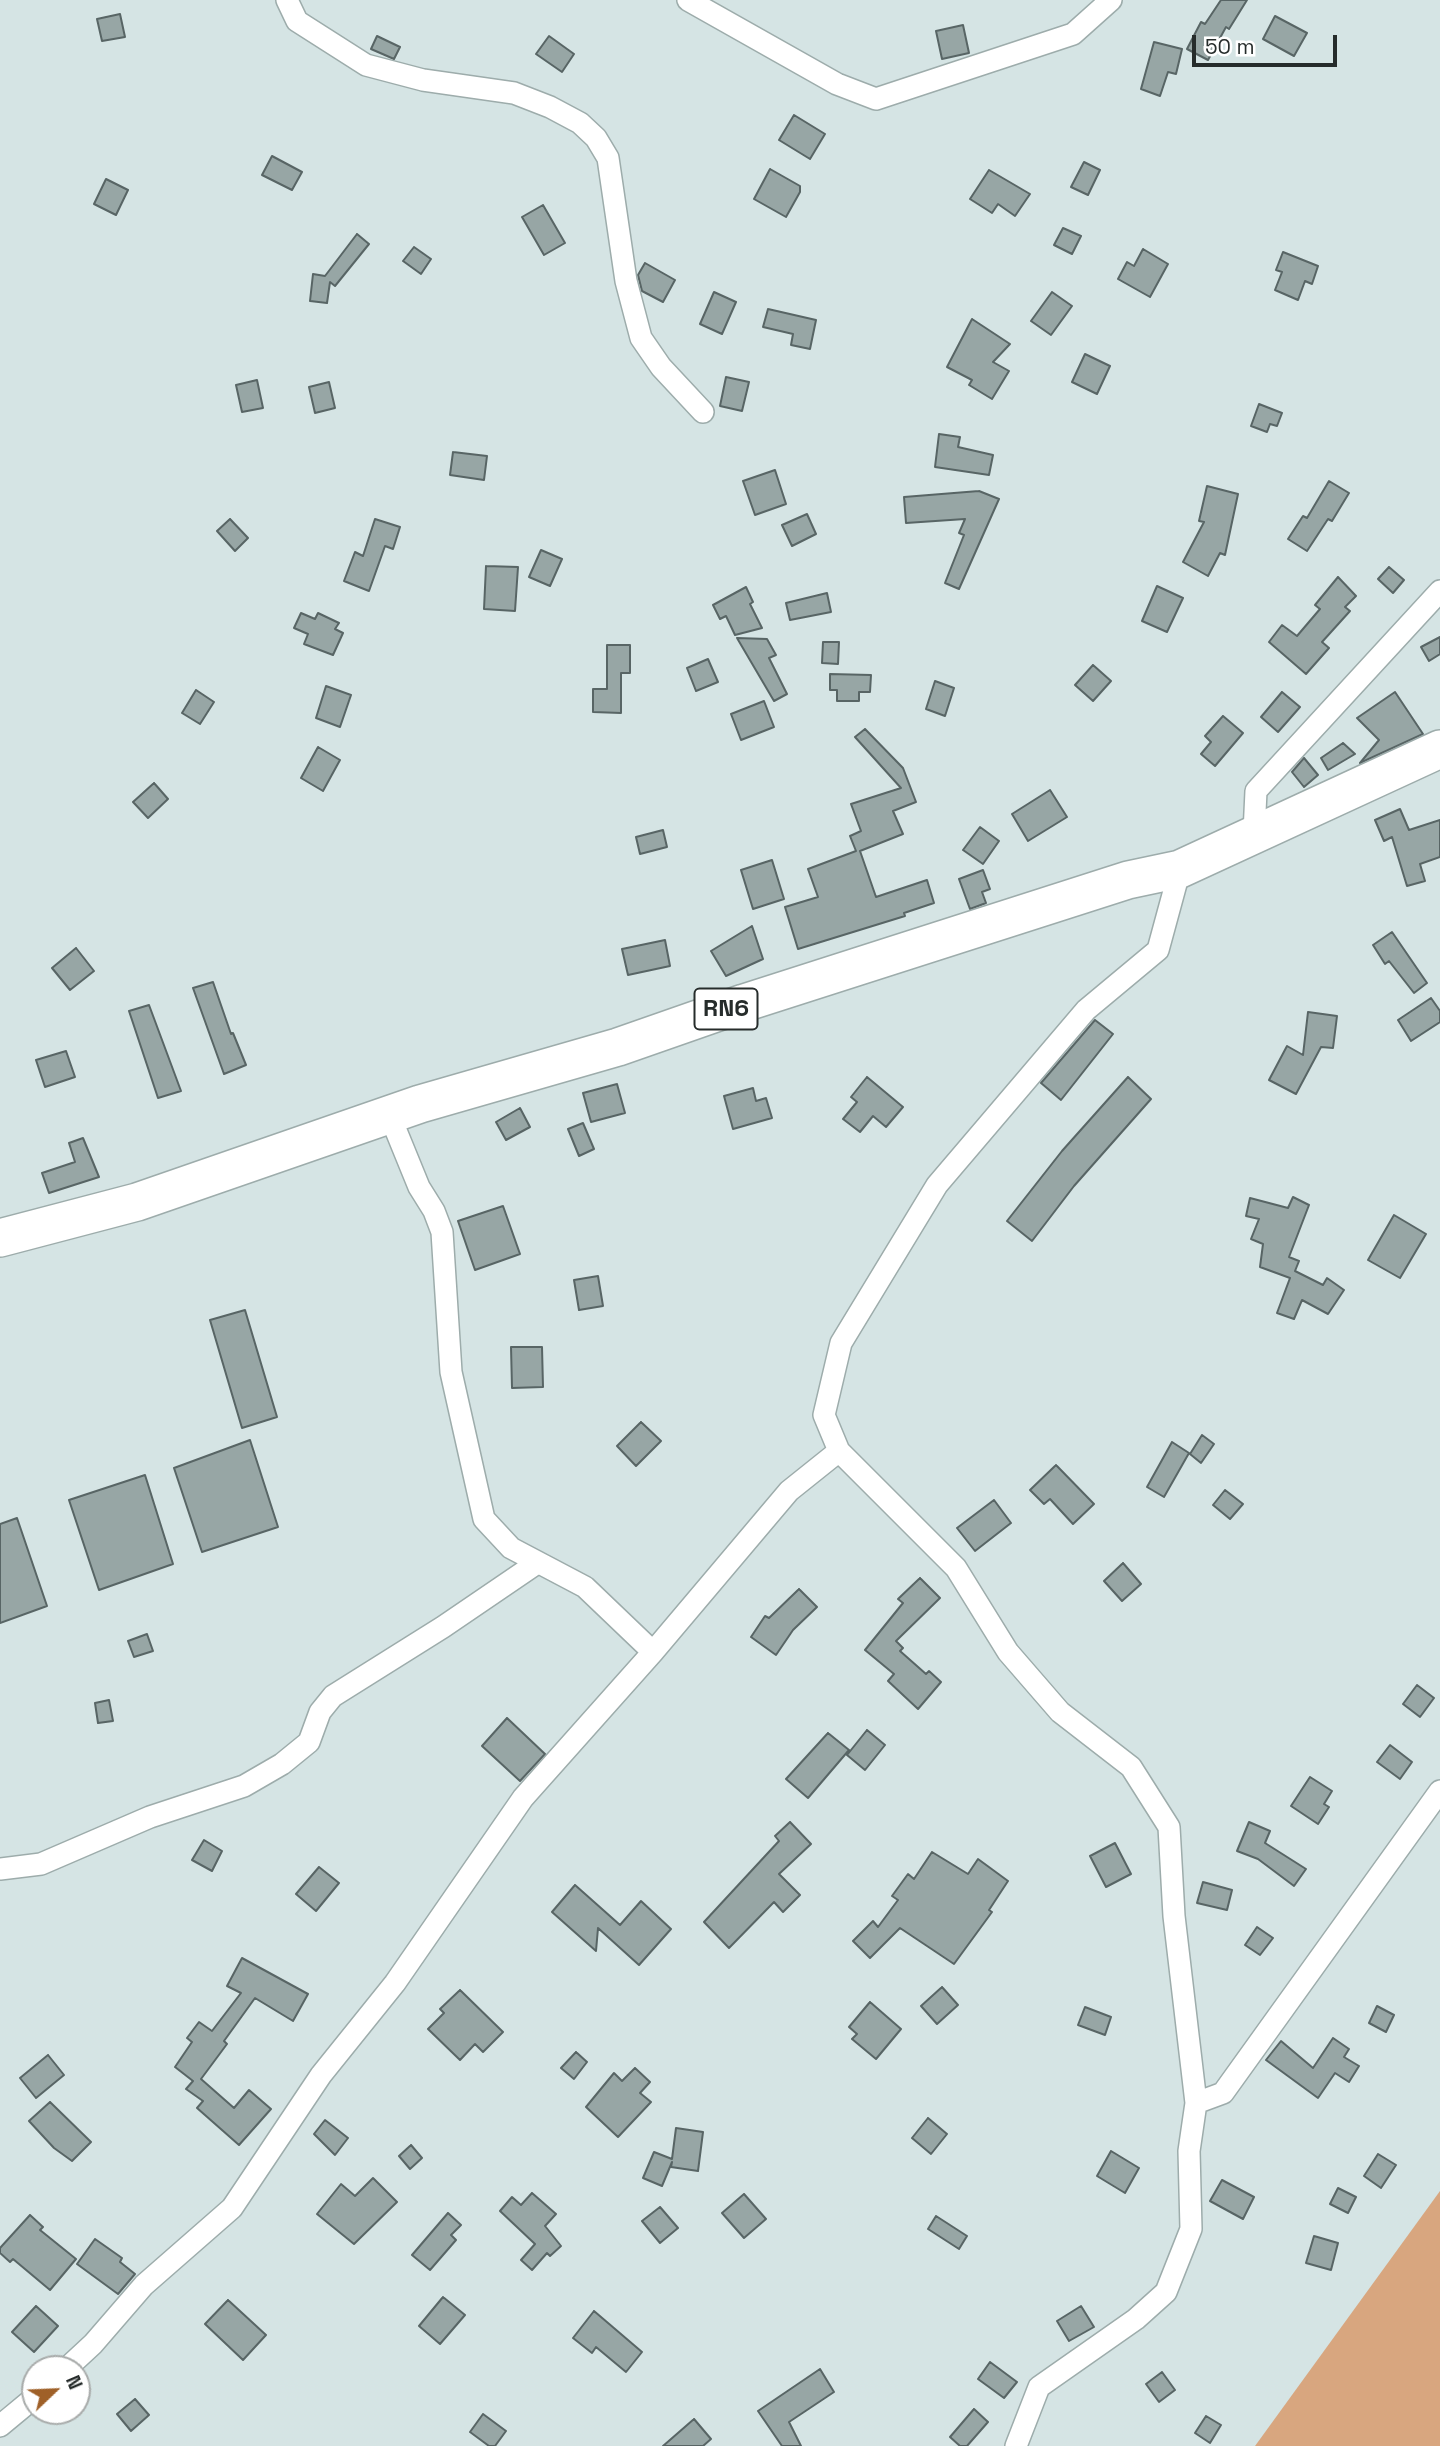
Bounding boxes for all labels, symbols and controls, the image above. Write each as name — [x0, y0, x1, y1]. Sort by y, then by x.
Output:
scale bar — [1195, 21, 1340, 65]
text: 50 m — [1205, 33, 1255, 60]
road number: RN6 — [694, 988, 758, 1030]
north arrow — [21, 2355, 91, 2425]
text: N — [60, 2372, 88, 2393]

